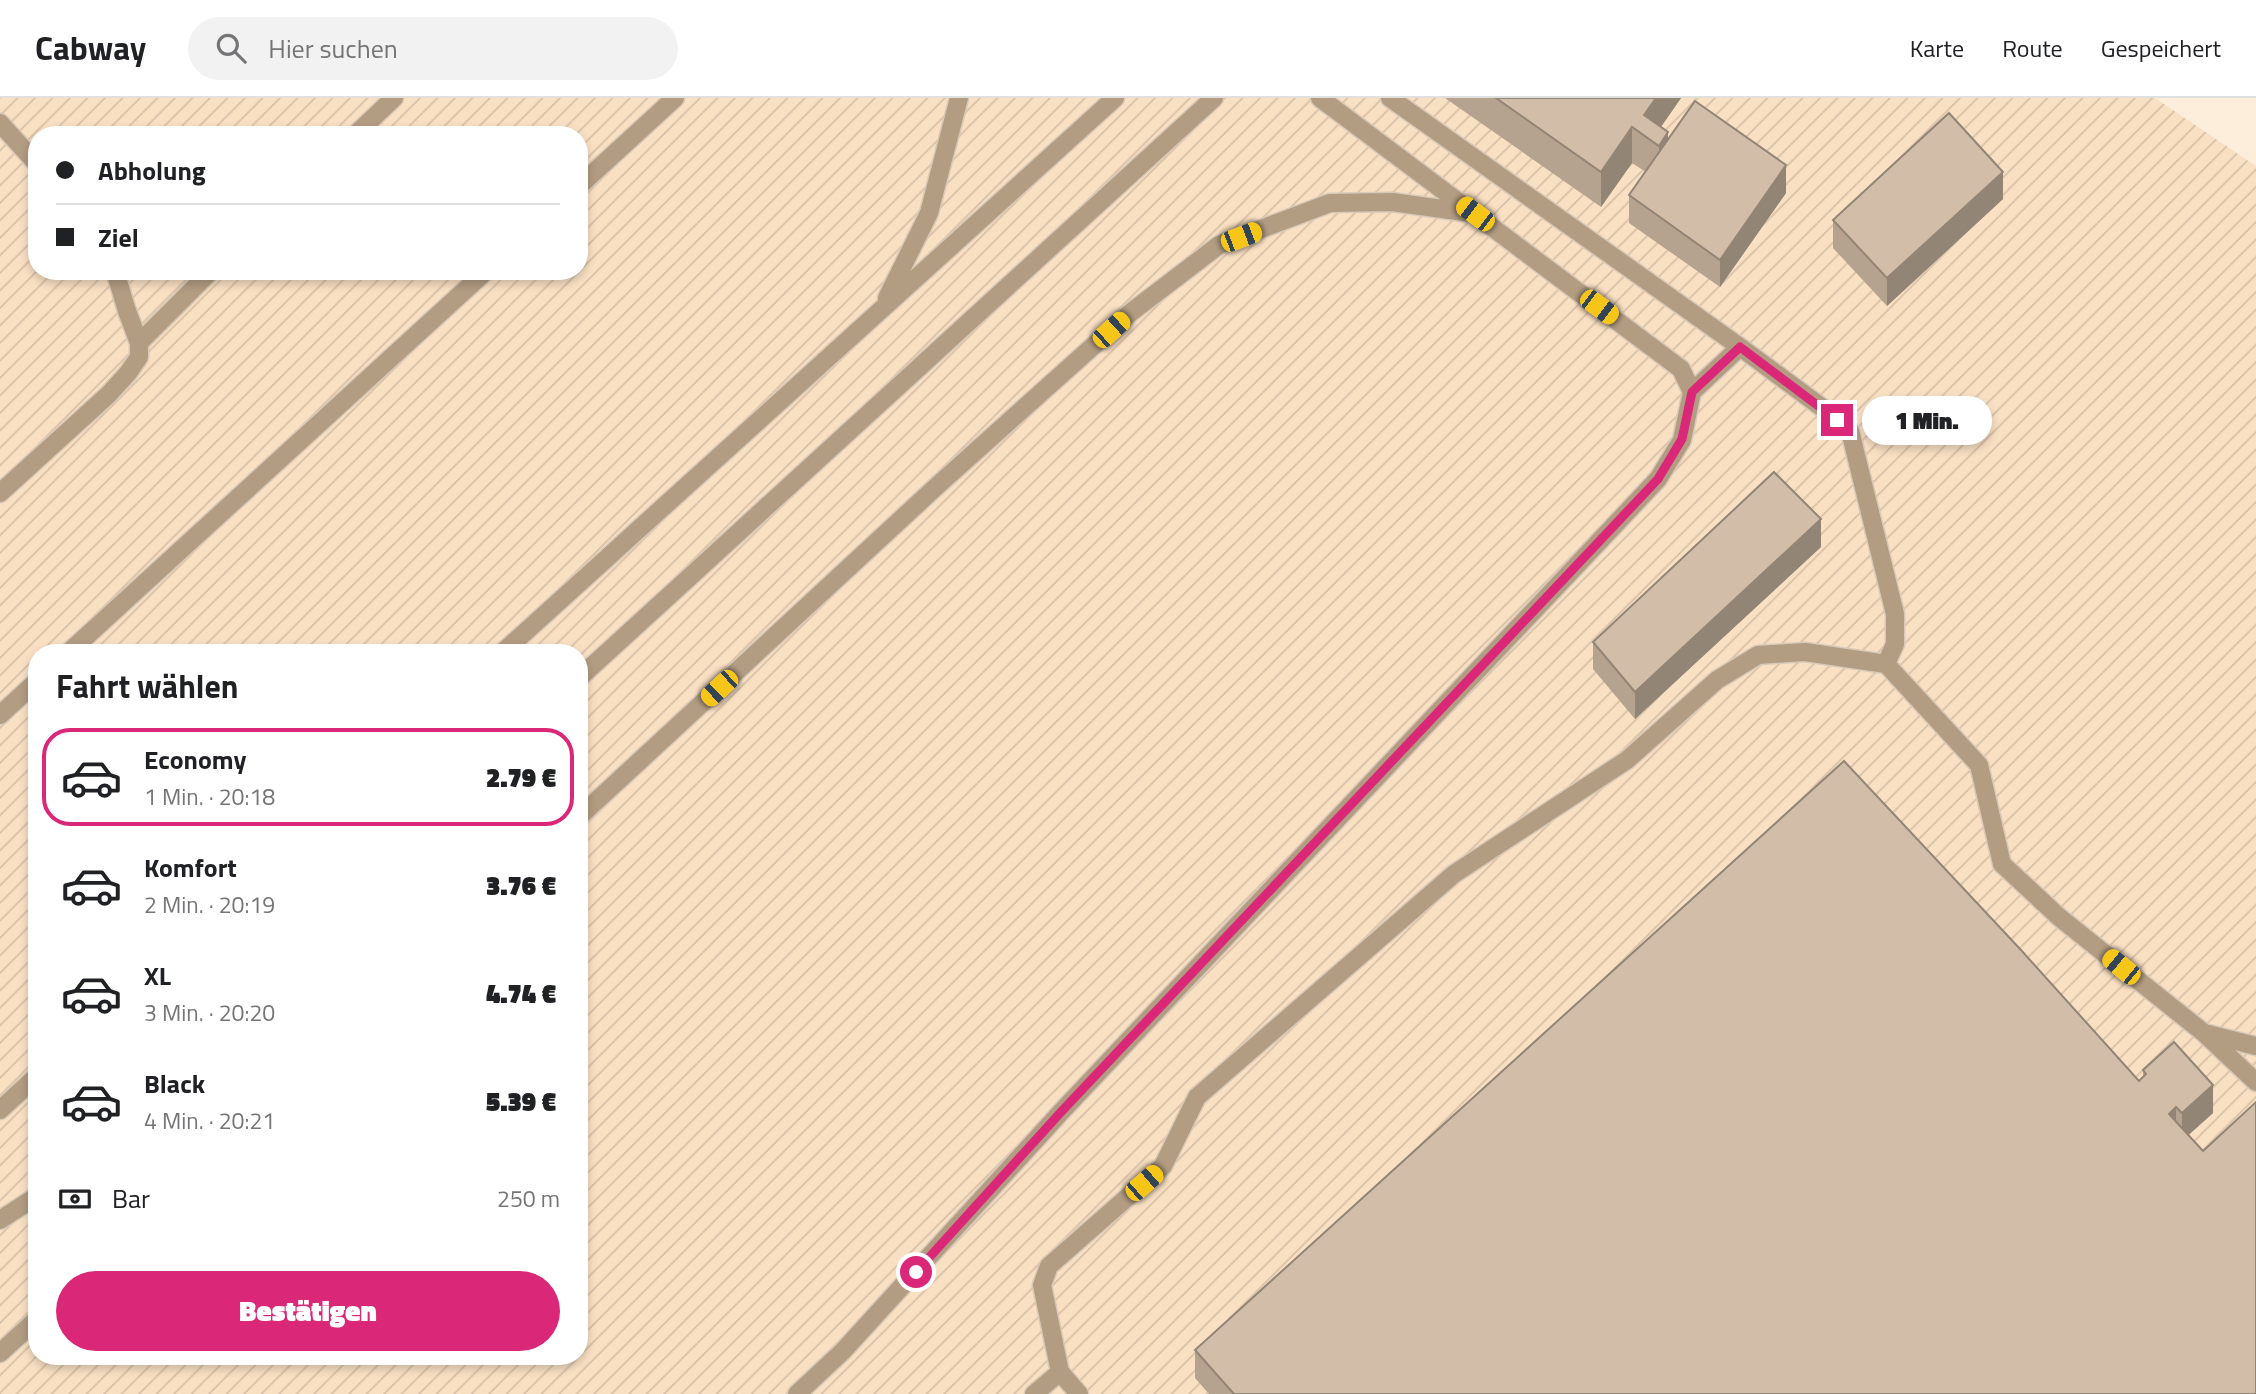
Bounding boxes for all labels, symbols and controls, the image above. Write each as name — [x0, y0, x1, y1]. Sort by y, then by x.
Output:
search box — [188, 17, 678, 80]
text: Cabway — [35, 23, 146, 73]
icon: search — [212, 29, 250, 67]
text: Hier suchen — [268, 29, 398, 68]
text: Karte — [1910, 30, 1964, 66]
text: Route — [2002, 30, 2063, 66]
text: Gespeichert — [2101, 30, 2221, 66]
text: Abholung — [98, 151, 206, 190]
car — [1452, 193, 1499, 235]
text: Ziel — [98, 218, 139, 257]
car — [1218, 220, 1265, 254]
car — [1576, 286, 1623, 328]
car — [1089, 308, 1134, 352]
callout: 1 Min. — [1862, 396, 1991, 444]
text: 1 Min. — [1895, 403, 1959, 438]
route end — [1821, 404, 1853, 436]
text: Fahrt wählen — [56, 662, 239, 710]
car — [697, 666, 742, 710]
text: Economy — [144, 740, 246, 779]
icon: car — [60, 746, 123, 809]
text: 2.79 € — [486, 758, 556, 797]
text: 1 Min. · 20:18 — [144, 779, 275, 814]
text: Komfort — [144, 848, 237, 887]
icon: car — [60, 854, 123, 917]
text: 3.76 € — [486, 866, 556, 905]
text: 2 Min. · 20:19 — [144, 887, 275, 922]
car — [2099, 946, 2144, 988]
text: XL — [144, 956, 171, 995]
icon: car — [60, 962, 123, 1025]
text: 4.74 € — [486, 974, 556, 1013]
text: 3 Min. · 20:20 — [144, 995, 275, 1030]
text: Black — [144, 1064, 205, 1103]
icon: car — [60, 1070, 123, 1133]
text: 5.39 € — [486, 1082, 556, 1121]
text: 4 Min. · 20:21 — [144, 1103, 275, 1138]
car — [1122, 1161, 1167, 1205]
text: Bar — [112, 1179, 150, 1218]
icon: cash — [56, 1180, 94, 1218]
text: 250 m — [497, 1181, 560, 1216]
route start — [900, 1256, 932, 1288]
button: Bestätigen — [56, 1271, 560, 1351]

